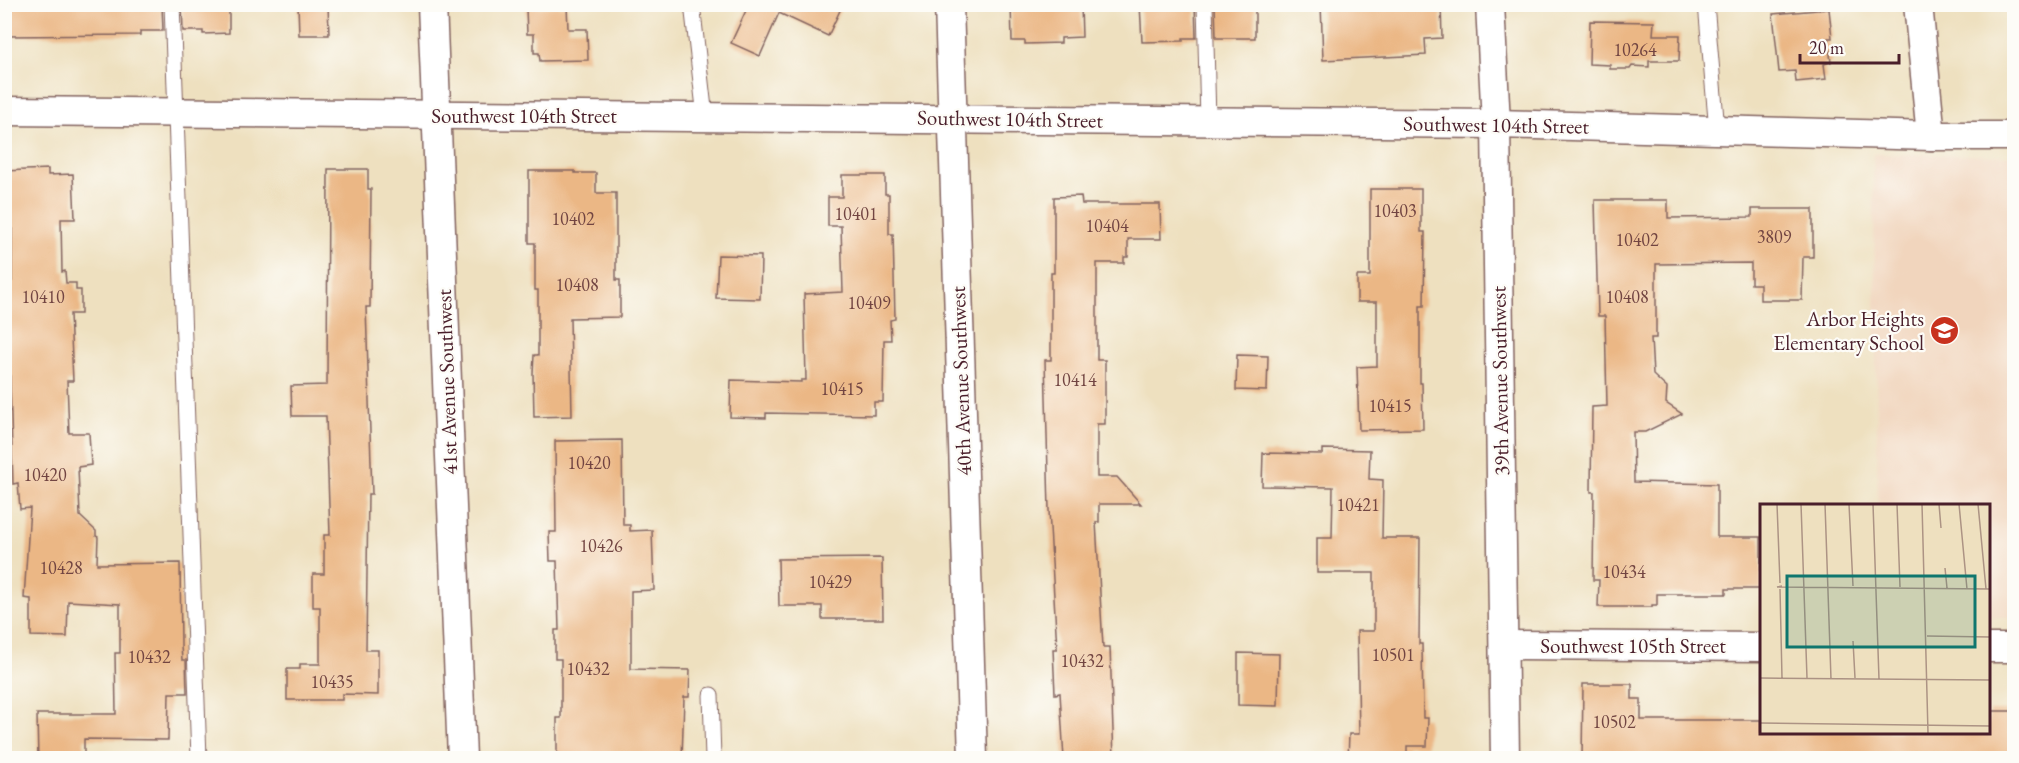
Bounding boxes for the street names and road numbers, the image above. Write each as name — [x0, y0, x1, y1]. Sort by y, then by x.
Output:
street label: Southwest 104th Street — [431, 102, 617, 129]
street label: Southwest 104th Street — [917, 103, 1103, 134]
street label: Southwest 104th Street — [1403, 109, 1589, 140]
street label: 40th Avenue Southwest — [944, 285, 977, 476]
street label: 39th Avenue Southwest — [1484, 285, 1515, 476]
street label: 41st Avenue Southwest — [430, 288, 463, 475]
street label: Southwest 105th Street — [1540, 632, 1726, 659]

